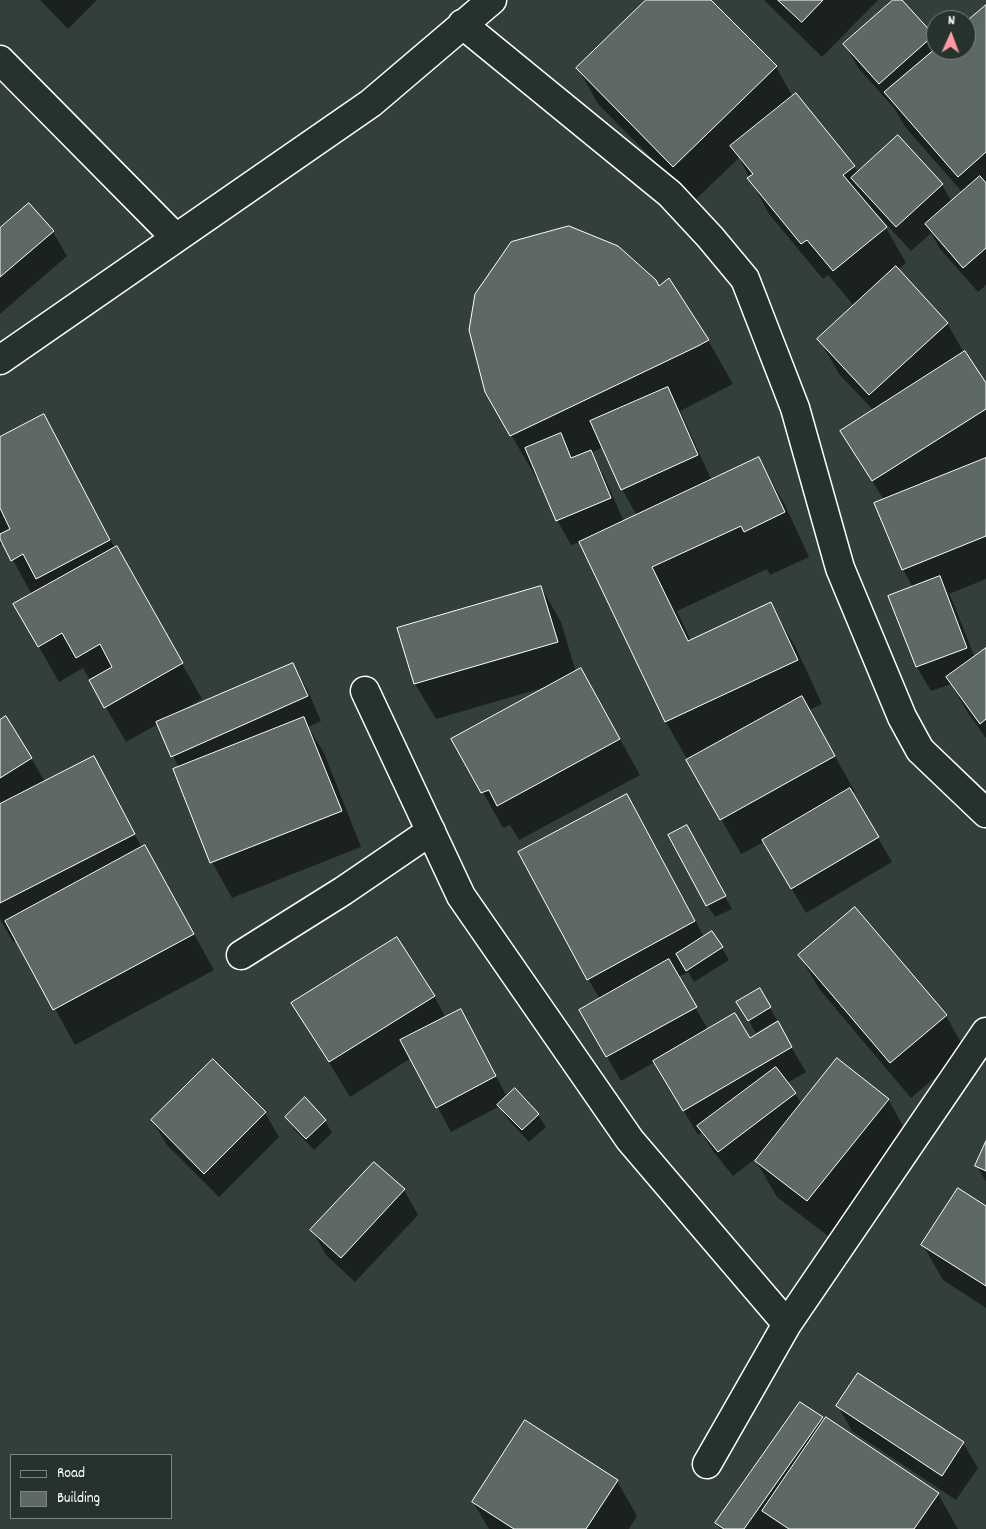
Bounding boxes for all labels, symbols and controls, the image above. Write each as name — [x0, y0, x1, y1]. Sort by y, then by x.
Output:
north arrow — [926, 10, 976, 60]
text: N — [948, 11, 955, 31]
legend — [10, 1454, 172, 1519]
text: Road — [57, 1463, 85, 1485]
text: Building — [57, 1488, 100, 1510]

